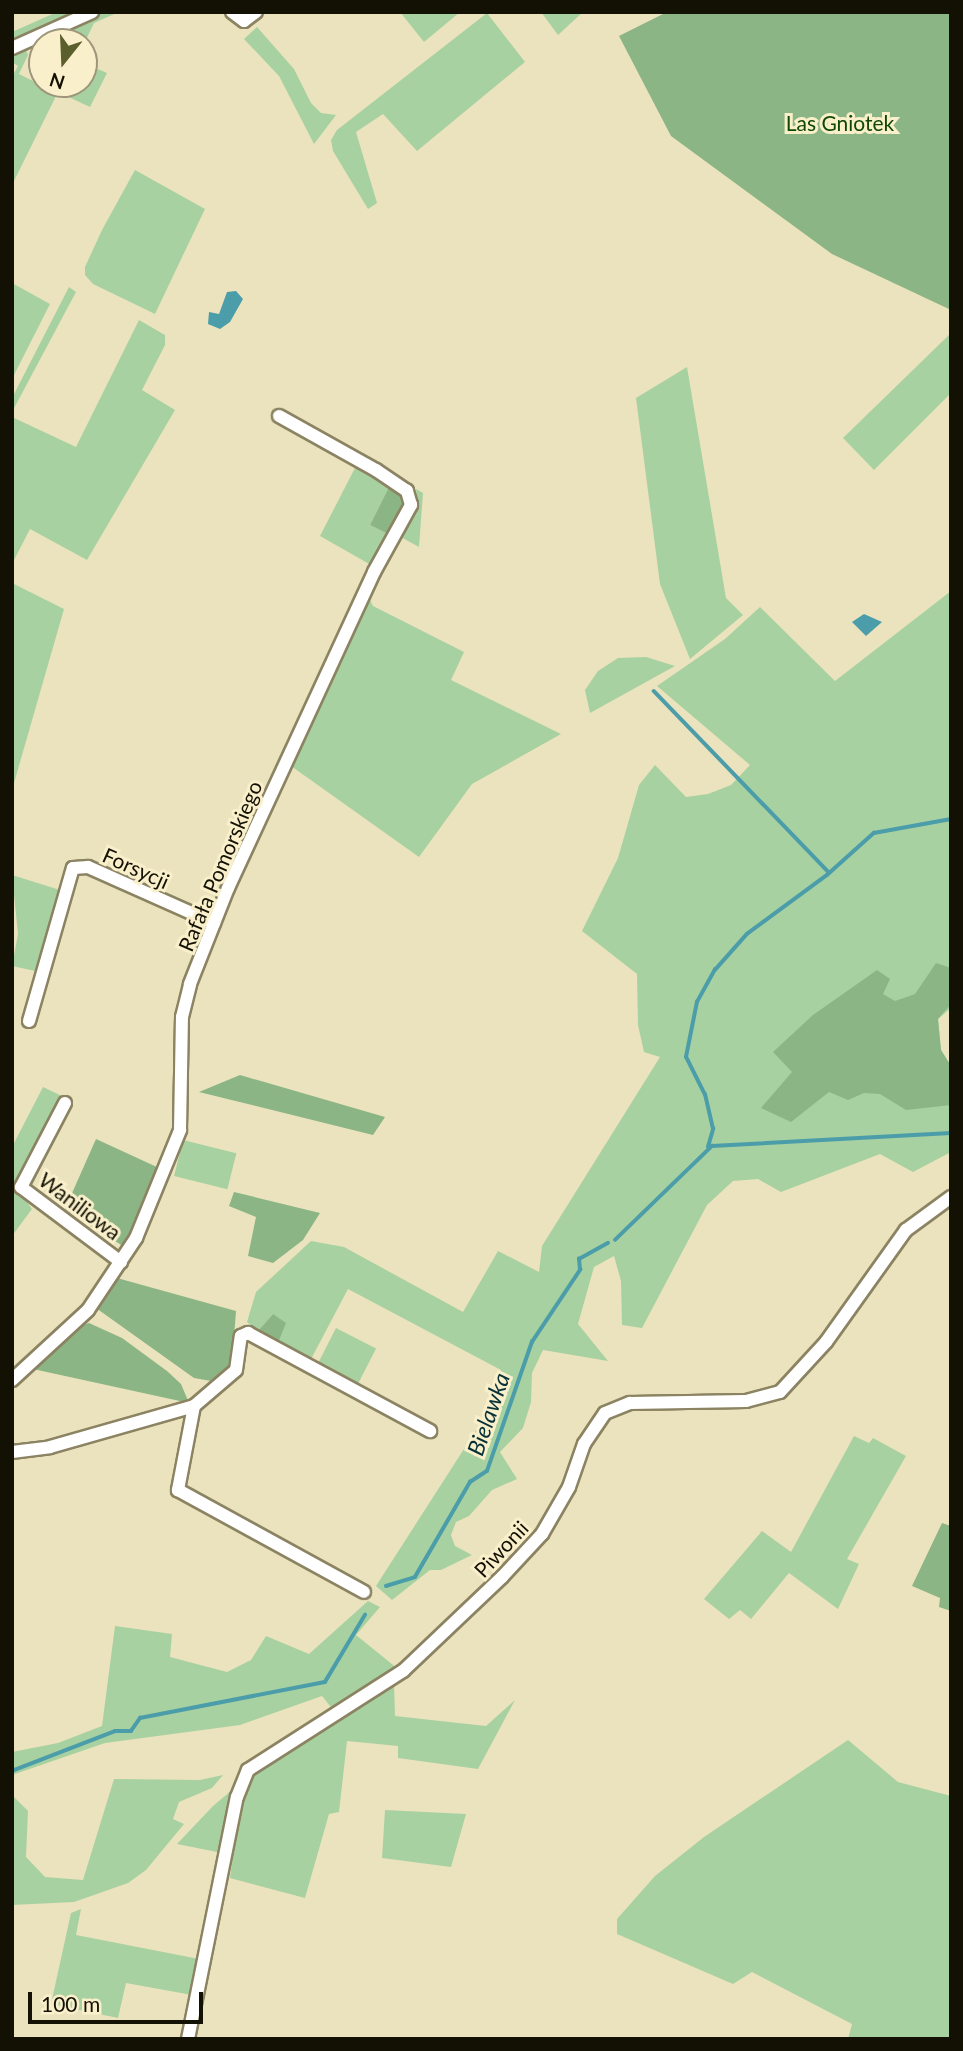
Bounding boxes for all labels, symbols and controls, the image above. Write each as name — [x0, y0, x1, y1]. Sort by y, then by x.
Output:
north arrow — [28, 28, 98, 98]
text: N — [46, 68, 67, 95]
park label: Las Gniotek — [786, 110, 894, 136]
street label: Rafała Pomorskiego — [173, 777, 267, 955]
street label: Forsycji — [99, 842, 173, 894]
street label: Waniliowa — [34, 1167, 126, 1245]
water label: Bielawka — [461, 1369, 515, 1459]
street label: Piwonii — [469, 1516, 533, 1582]
scale bar — [32, 1978, 206, 2022]
text: 100 m — [41, 1991, 100, 2016]

